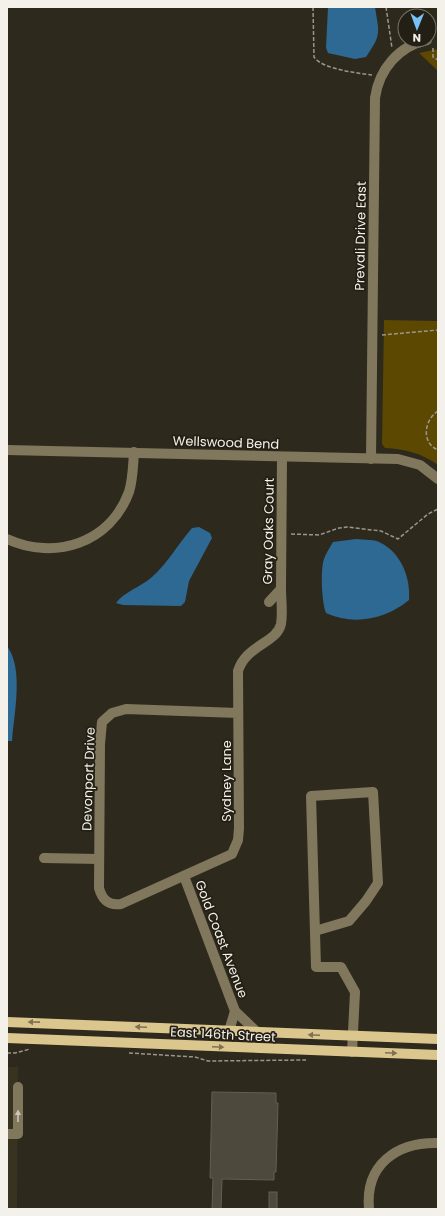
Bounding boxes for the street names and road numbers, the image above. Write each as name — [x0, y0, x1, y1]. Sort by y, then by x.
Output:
street label: Prevali Drive East — [350, 181, 371, 291]
street label: Wellswood Bend — [172, 431, 280, 454]
street label: Gray Oaks Court — [258, 477, 279, 585]
street label: Devonport Drive — [77, 727, 100, 831]
street label: Sydney Lane — [217, 740, 236, 822]
street label: Gold Coast Avenue — [190, 877, 253, 1001]
street label: East 146th Street — [170, 1022, 276, 1047]

